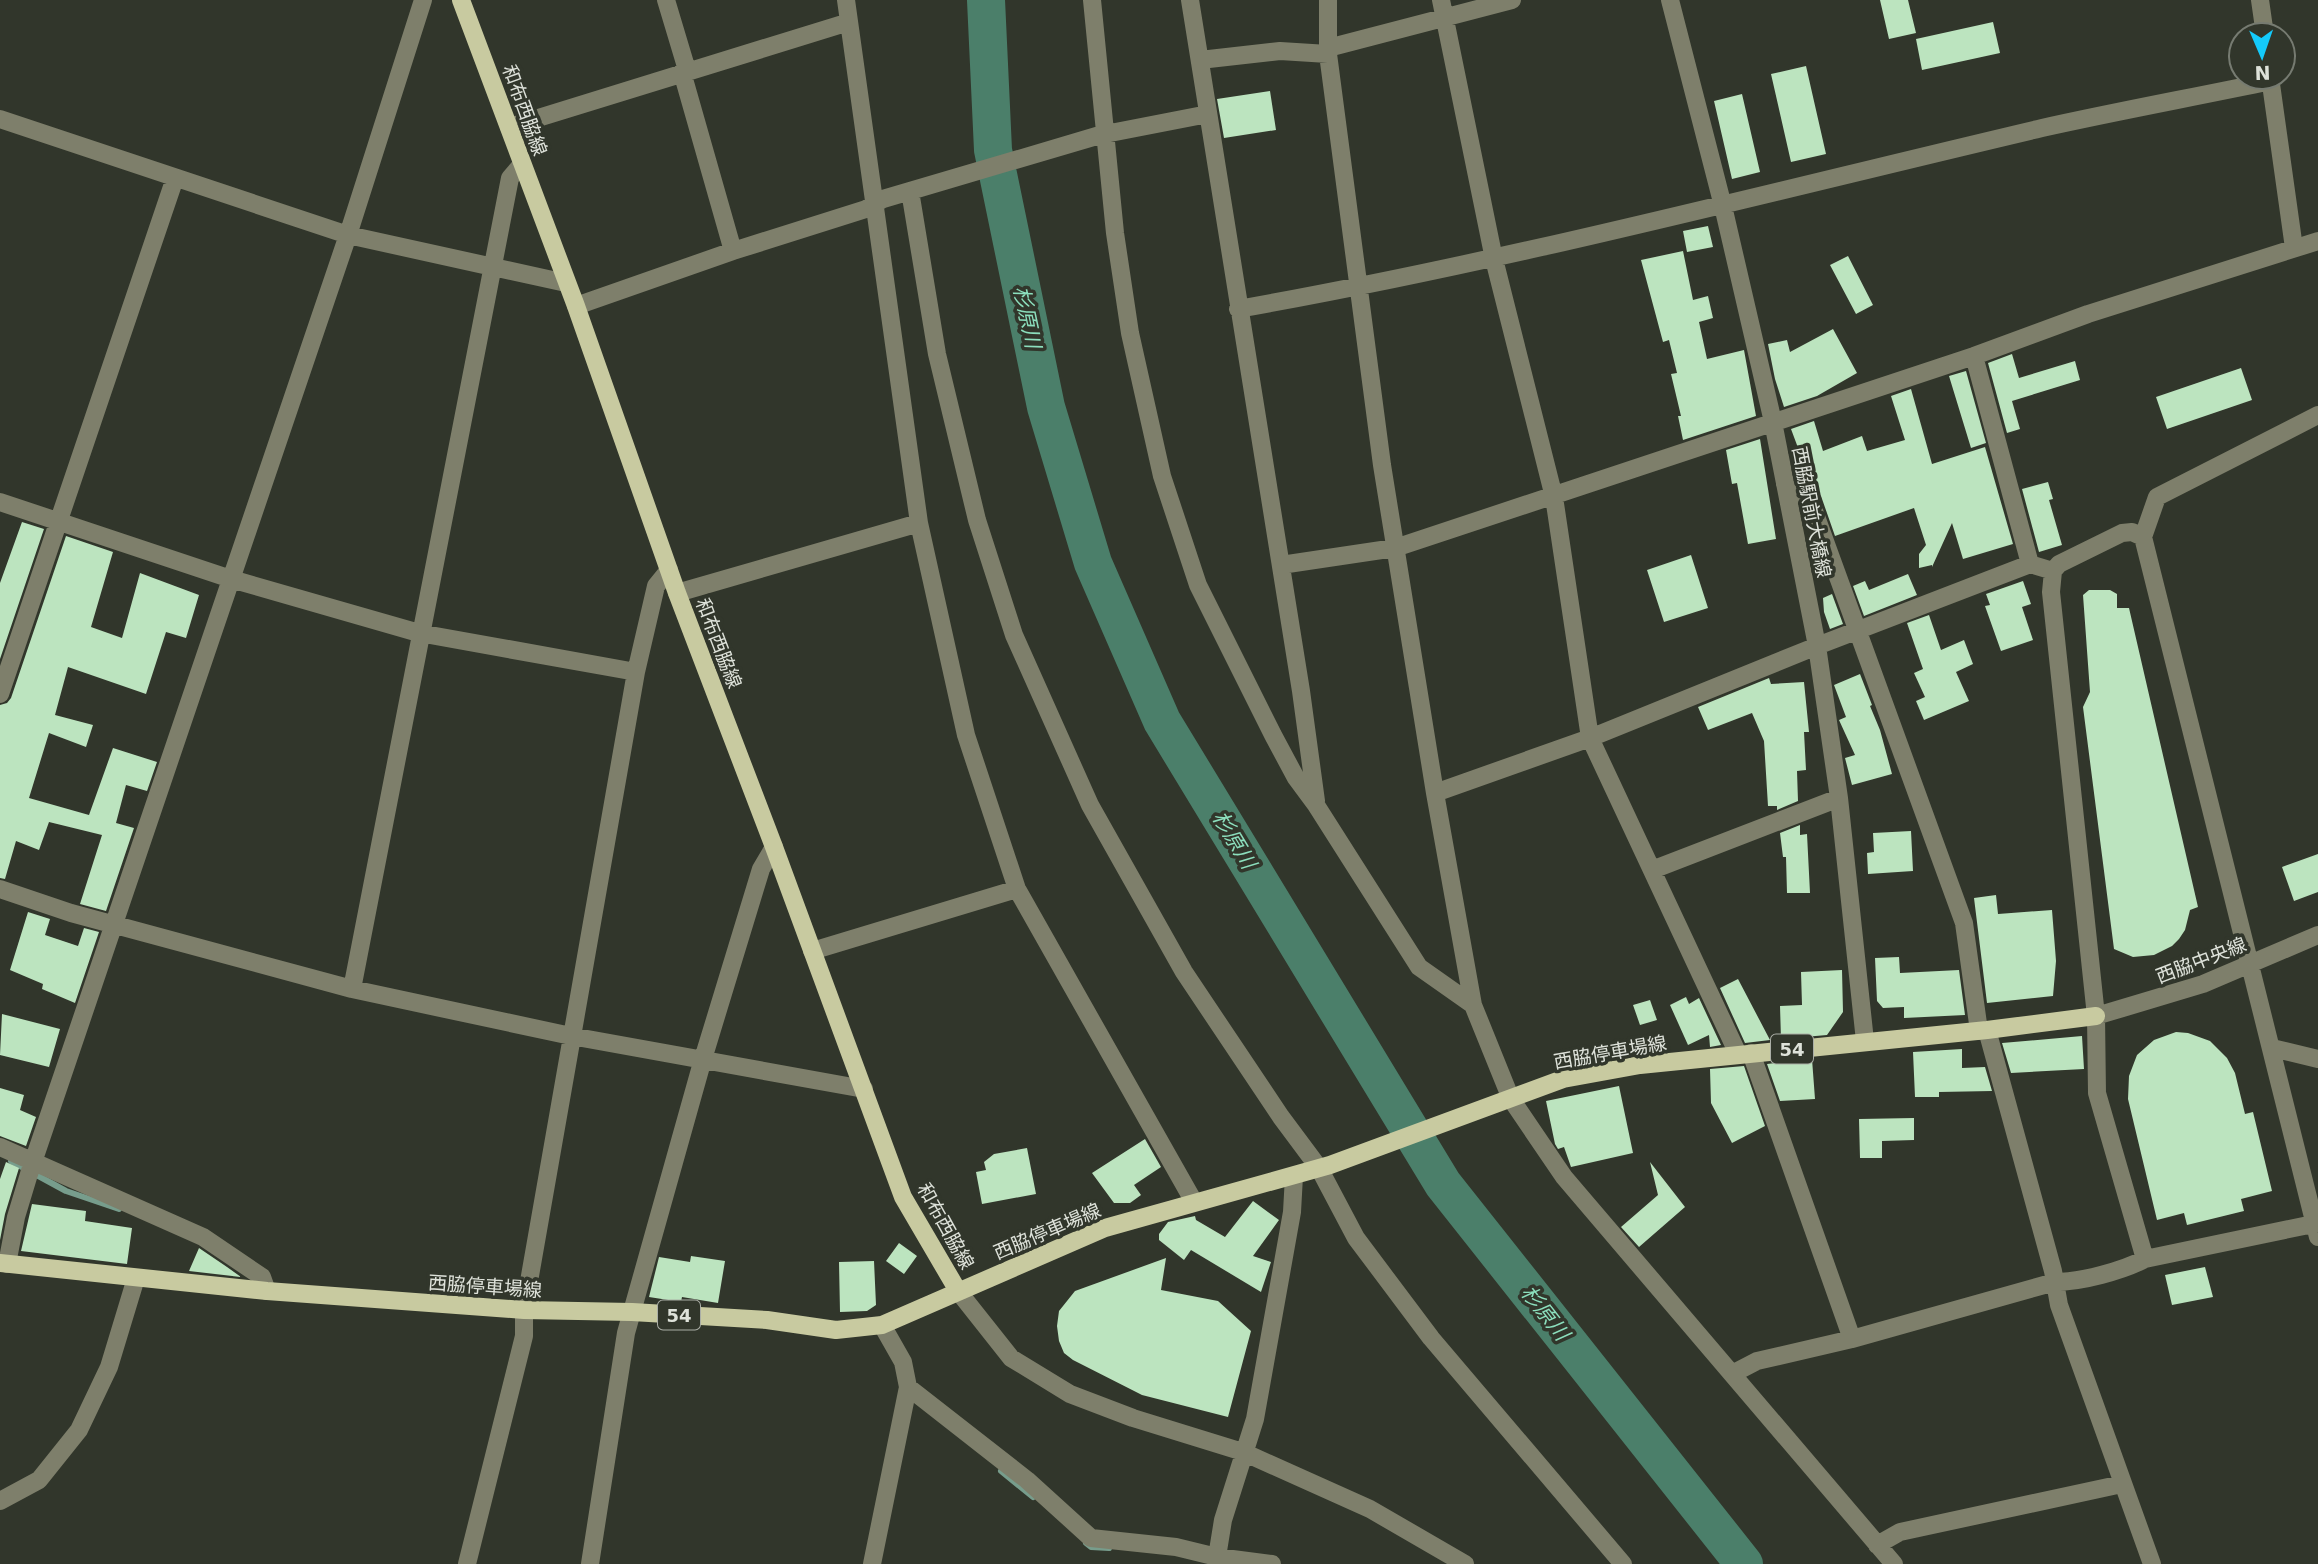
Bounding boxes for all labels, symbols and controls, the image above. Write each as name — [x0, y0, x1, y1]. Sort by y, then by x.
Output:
north arrow — [2227, 21, 2297, 91]
street label: 和布西脇線 — [498, 62, 552, 158]
text: N — [2254, 62, 2271, 84]
water label: 杉原川 — [1009, 284, 1046, 352]
street label: 西脇駅前大橋線 — [1789, 445, 1835, 579]
street label: 和布西脇線 — [692, 595, 746, 691]
water label: 杉原川 — [1207, 807, 1262, 875]
street label: 西脇中央線 — [2153, 933, 2249, 987]
street label: 西脇停車場線 — [1552, 1031, 1668, 1073]
road number: 54 — [1771, 1034, 1813, 1064]
street label: 和布西脇線 — [913, 1179, 979, 1273]
street label: 西脇停車場線 — [990, 1199, 1104, 1263]
street label: 西脇停車場線 — [427, 1271, 543, 1301]
water label: 杉原川 — [1516, 1281, 1575, 1347]
road number: 54 — [658, 1300, 700, 1330]

